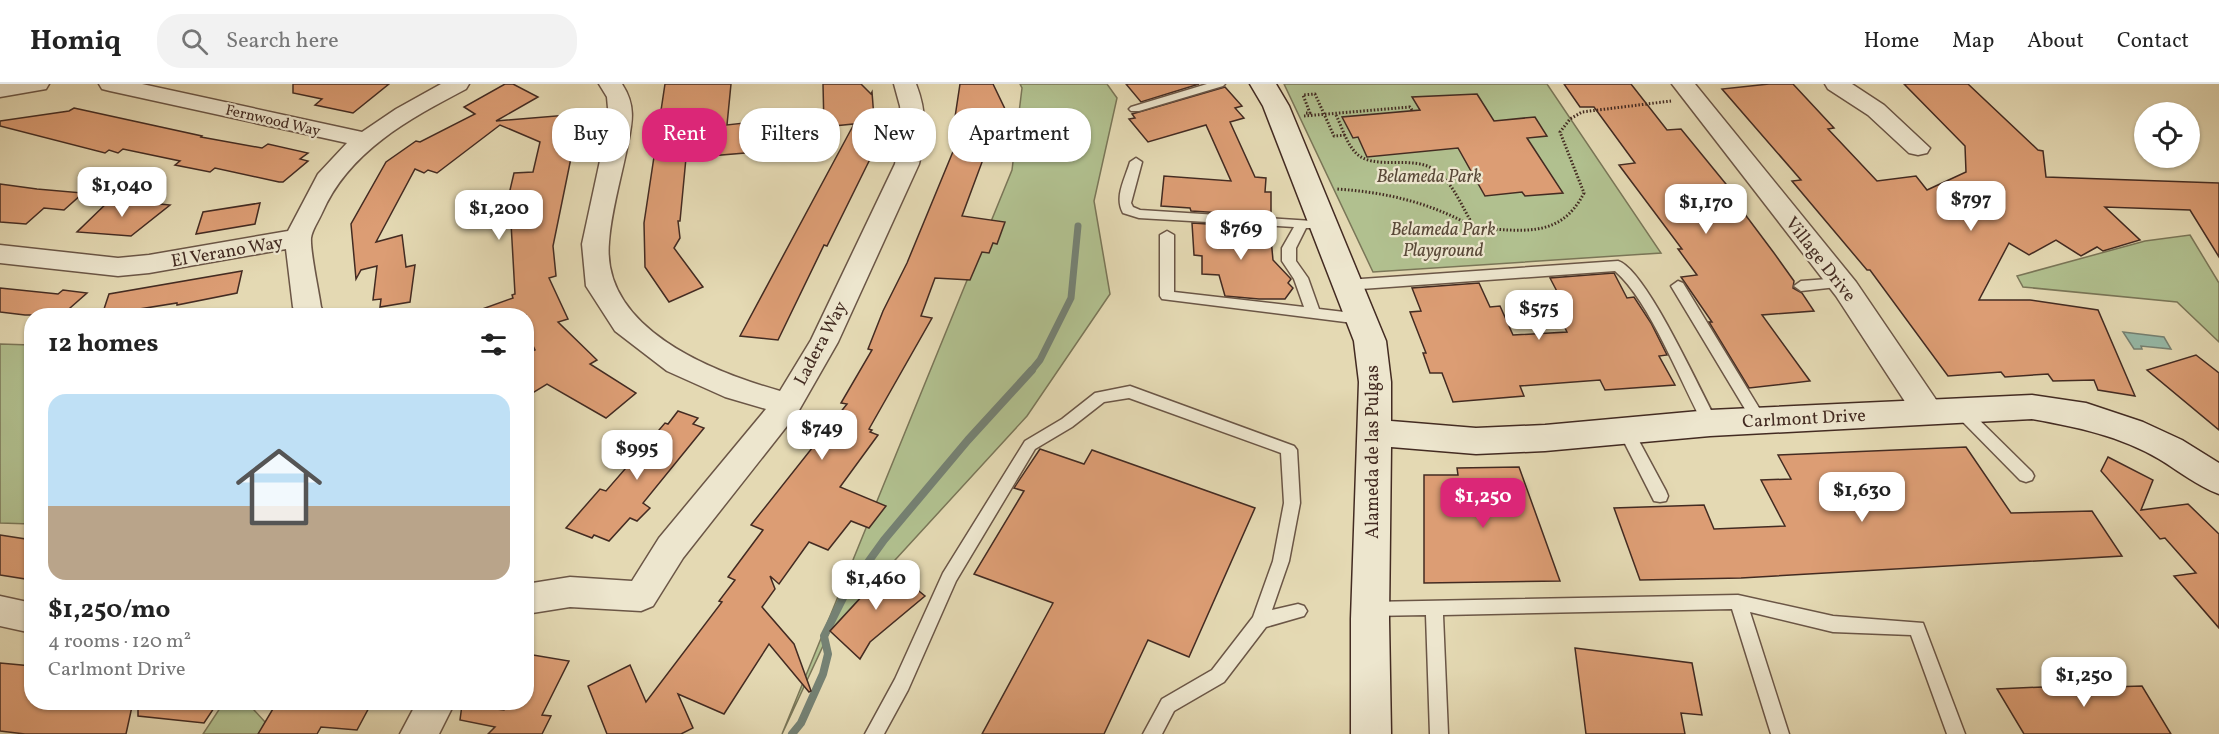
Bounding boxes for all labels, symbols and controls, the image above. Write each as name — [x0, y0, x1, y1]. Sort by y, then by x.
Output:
search box — [157, 14, 577, 68]
text: Homiq — [30, 22, 121, 61]
icon: search — [178, 25, 211, 58]
text: Search here — [226, 26, 339, 57]
text: Home — [1864, 27, 1919, 56]
text: Map — [1952, 27, 1994, 56]
text: About — [2027, 27, 2084, 56]
text: Contact — [2117, 27, 2189, 56]
street label: Fernwood Way — [223, 100, 322, 143]
map controls — [2134, 102, 2200, 168]
button: locate — [2134, 102, 2200, 168]
chip: Buy — [552, 108, 630, 162]
chip: Rent — [642, 108, 727, 162]
chip: Filters — [739, 108, 840, 162]
chip: New — [852, 108, 936, 162]
chip: Apartment — [948, 108, 1091, 162]
park label: Belameda Park — [1376, 165, 1482, 190]
pin: $1,040 — [73, 167, 171, 218]
text: $1,040 — [92, 172, 153, 200]
pin: $797 — [1935, 181, 2007, 232]
pin: $1,170 — [1657, 184, 1755, 235]
text: $797 — [1951, 186, 1991, 214]
text: $1,170 — [1679, 189, 1733, 217]
pin: $1,200 — [450, 190, 548, 241]
text: $1,200 — [469, 195, 529, 223]
pin: $769 — [1205, 210, 1277, 261]
street label: Village Drive — [1779, 212, 1861, 308]
text: $769 — [1220, 215, 1262, 243]
park label: Belameda Park Playground — [1390, 218, 1496, 264]
street label: El Verano Way — [169, 230, 285, 275]
pin: $575 — [1503, 290, 1575, 341]
text: $575 — [1519, 295, 1559, 323]
street label: Ladera Way — [789, 297, 854, 390]
text: 12 homes — [48, 326, 159, 362]
icon: filters — [477, 328, 510, 361]
street label: Alameda de las Pulgas — [1361, 365, 1386, 539]
street label: Carlmont Drive — [1742, 404, 1867, 435]
pin: $749 — [786, 410, 858, 461]
text: $749 — [801, 415, 843, 443]
pin: $995 — [601, 430, 673, 481]
icon: home — [225, 433, 333, 541]
text: $995 — [616, 435, 658, 463]
pin: $1,630 — [1813, 472, 1911, 523]
text: $1,630 — [1833, 477, 1891, 505]
pin: $1,250 — [1434, 478, 1532, 529]
text: $1,250 — [1454, 483, 1512, 511]
pin: $1,460 — [827, 560, 925, 611]
text: $1,460 — [846, 565, 906, 593]
text: $1,250/mo — [48, 592, 170, 628]
text: 4 rooms · 120 m² — [48, 628, 191, 656]
text: Carlmont Drive — [48, 656, 186, 684]
pin: $1,250 — [2035, 657, 2133, 708]
text: $1,250 — [2055, 662, 2113, 690]

